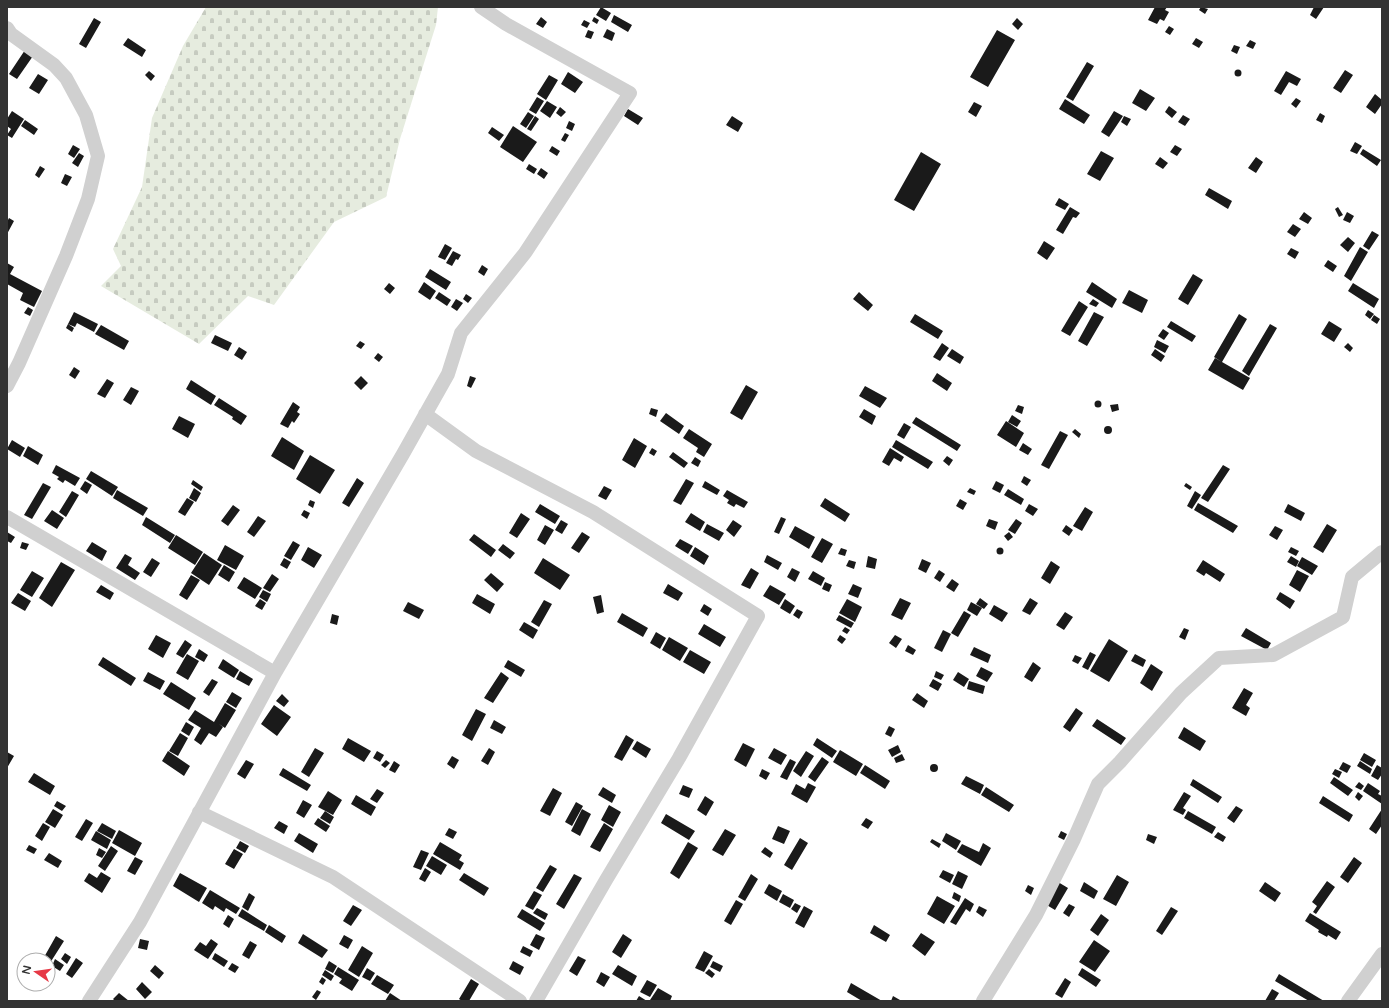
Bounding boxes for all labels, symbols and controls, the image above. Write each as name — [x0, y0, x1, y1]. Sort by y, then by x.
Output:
north arrow — [16, 952, 56, 992]
text: N — [19, 964, 34, 976]

